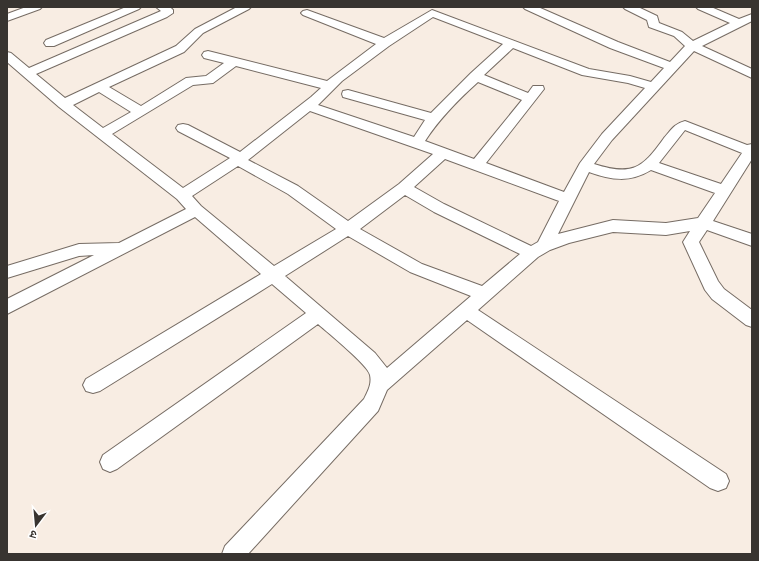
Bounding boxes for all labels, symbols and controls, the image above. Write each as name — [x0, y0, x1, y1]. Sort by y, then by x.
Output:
north arrow — [16, 505, 56, 545]
text: उ — [28, 528, 38, 541]

